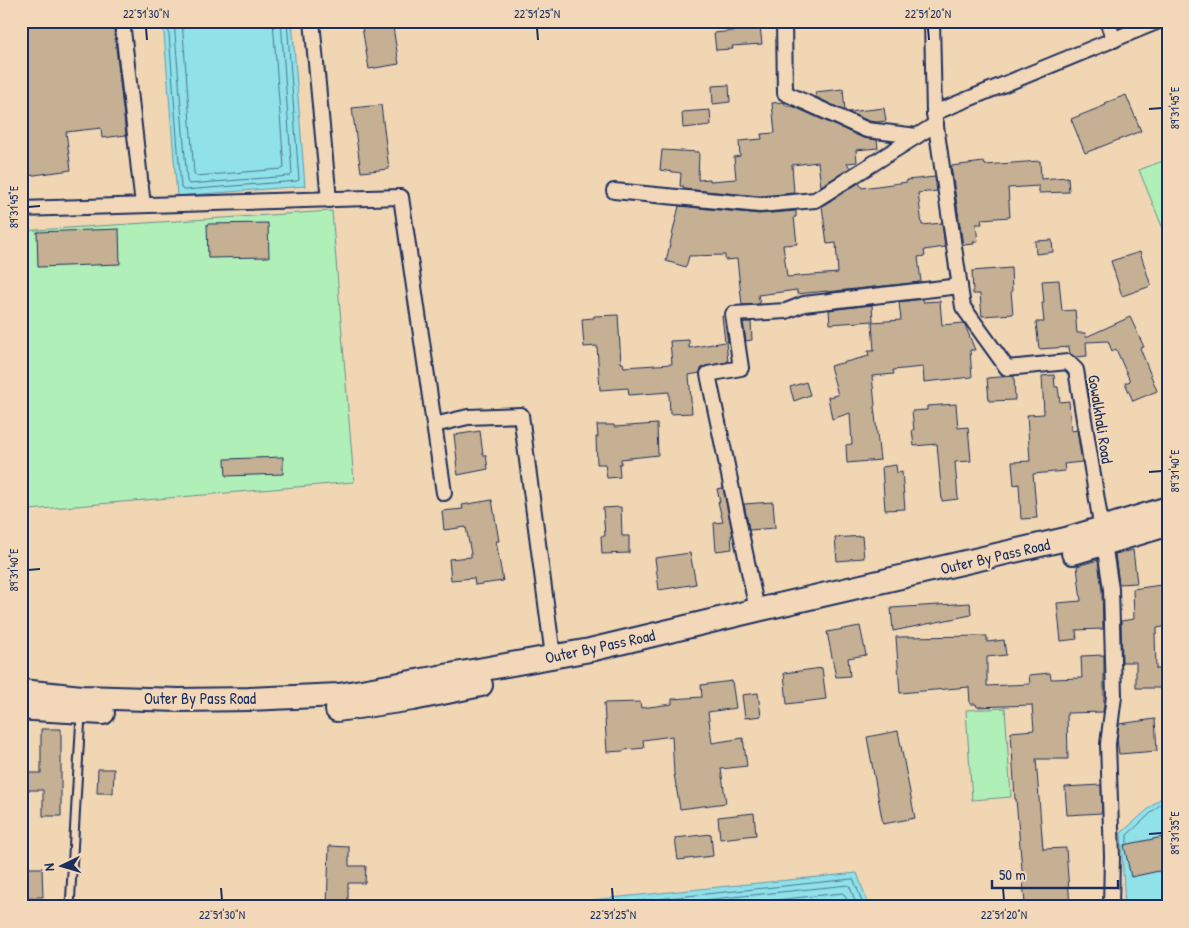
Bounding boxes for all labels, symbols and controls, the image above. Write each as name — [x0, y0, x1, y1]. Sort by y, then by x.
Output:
text: 22°51'30"N — [123, 5, 169, 22]
text: 22°51'25"N — [514, 5, 560, 22]
text: 22°51'20"N — [905, 5, 951, 22]
text: 89°31'45"E — [1166, 86, 1183, 129]
text: 89°31'45"E — [5, 185, 22, 228]
street label: Gowalkhali Road — [1083, 373, 1119, 465]
text: 89°31'40"E — [1166, 449, 1183, 492]
street label: Outer By Pass Road — [938, 533, 1052, 579]
text: 89°31'40"E — [5, 548, 22, 591]
street label: Outer By Pass Road — [543, 624, 657, 668]
street label: Outer By Pass Road — [144, 687, 256, 709]
text: 89°31'35"E — [1166, 811, 1183, 855]
north arrow — [38, 840, 88, 890]
scale bar — [992, 858, 1118, 890]
text: N — [39, 862, 58, 872]
text: 50 m — [999, 864, 1026, 885]
text: 22°51'30"N — [199, 906, 245, 923]
text: 22°51'25"N — [590, 906, 636, 923]
text: 22°51'20"N — [981, 906, 1027, 923]

